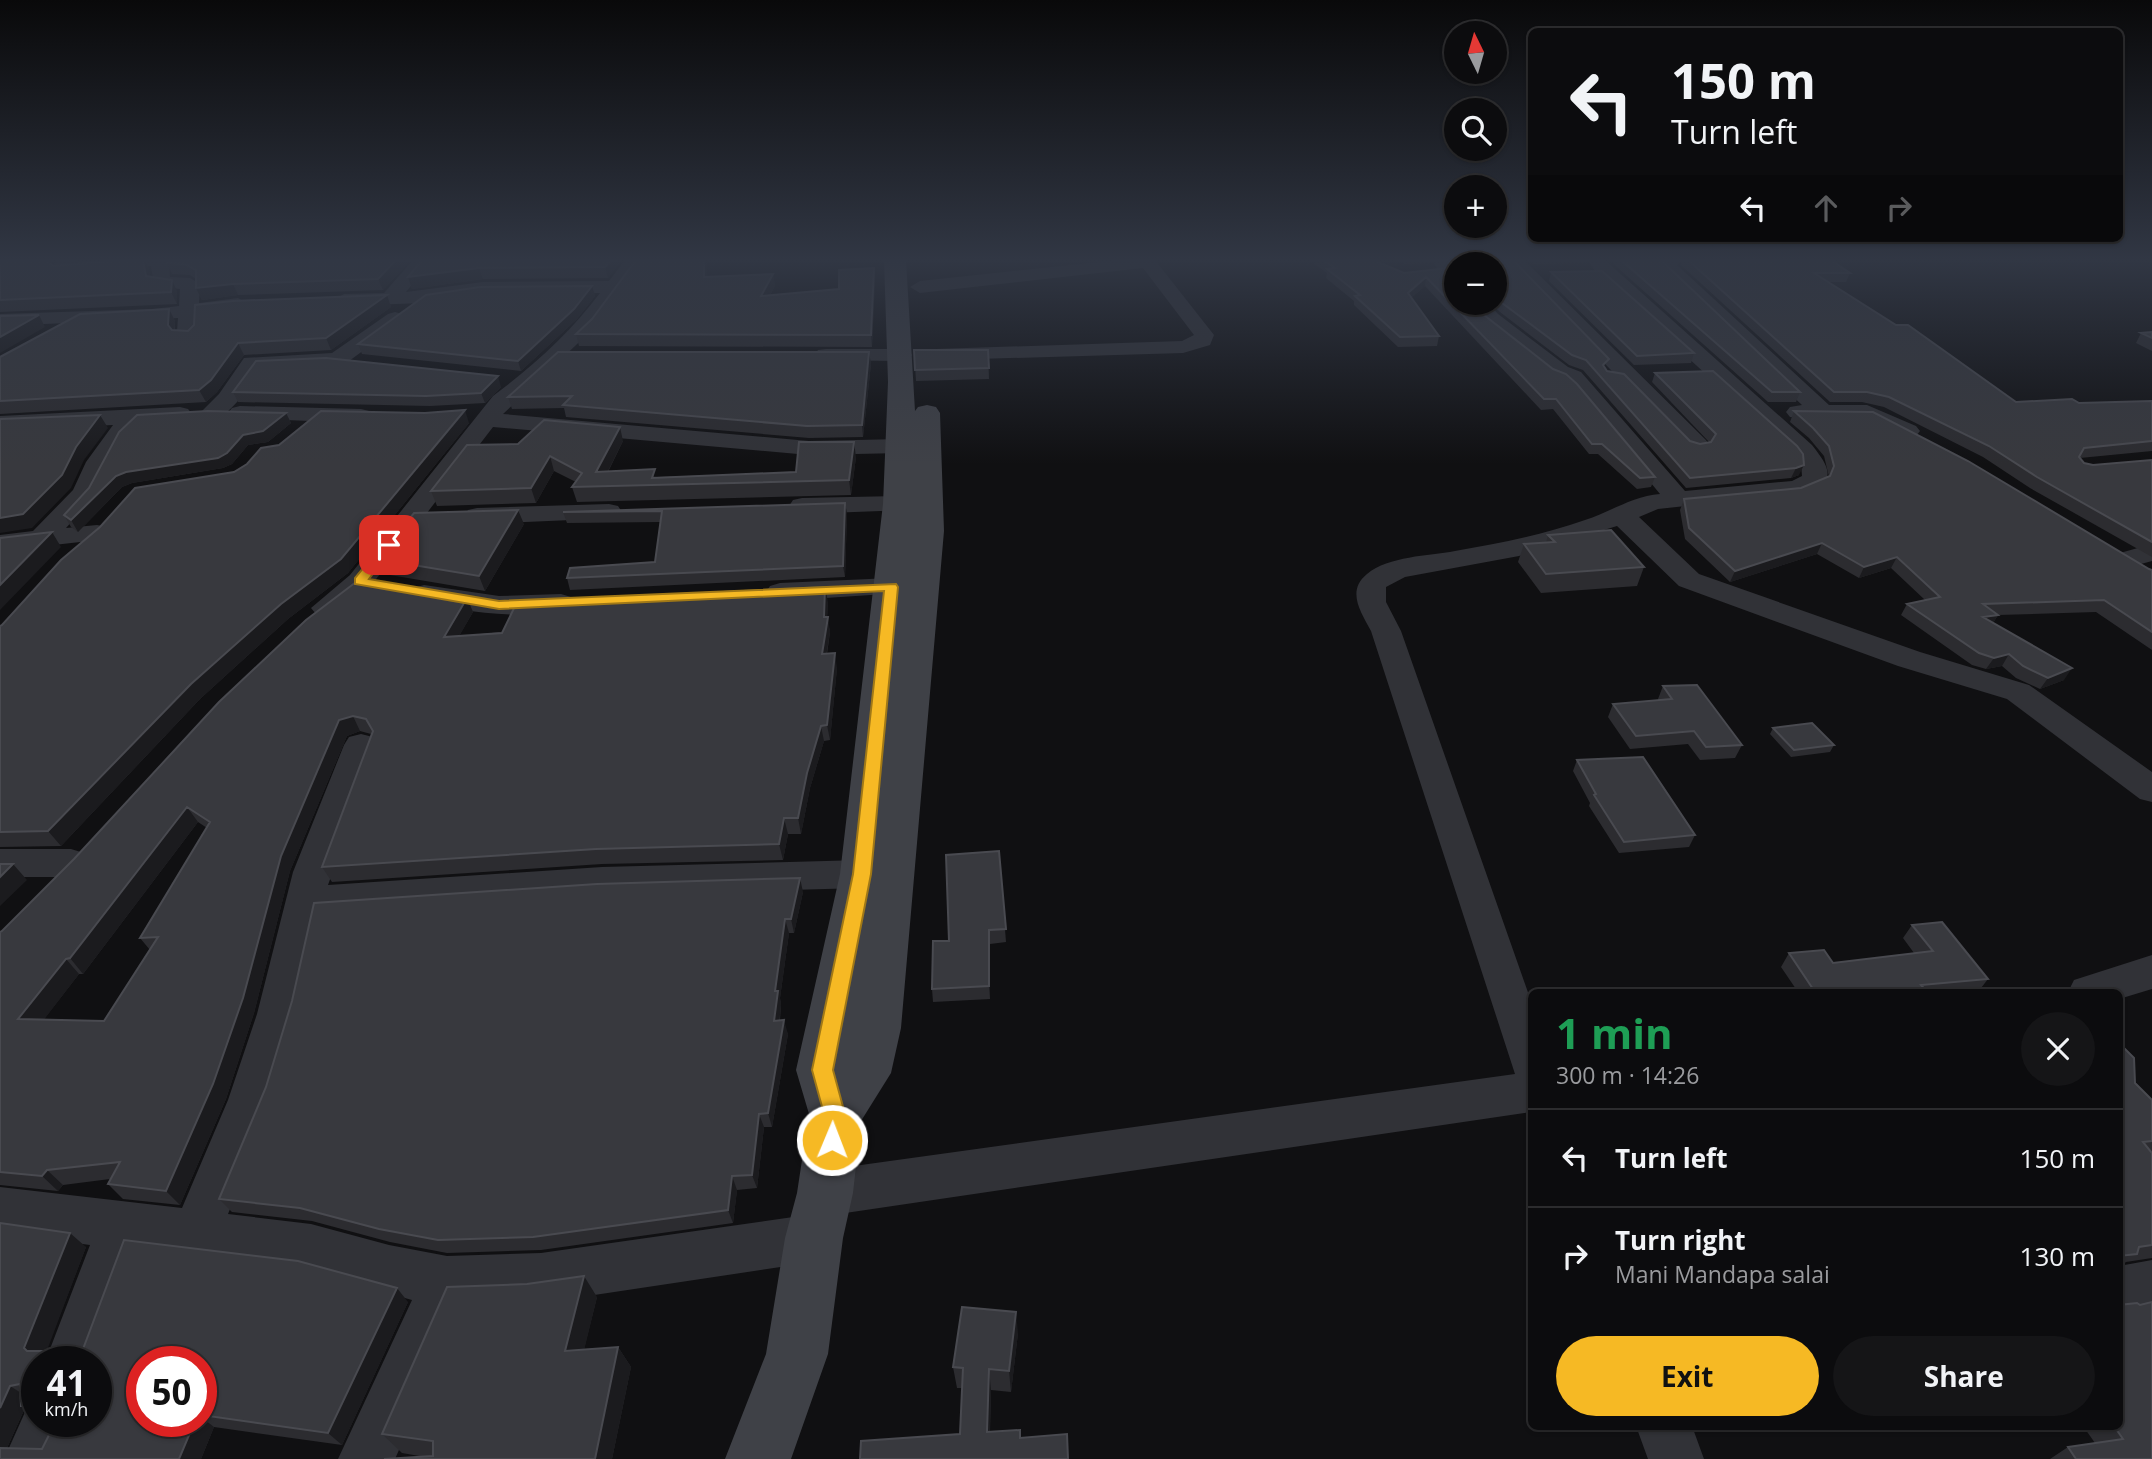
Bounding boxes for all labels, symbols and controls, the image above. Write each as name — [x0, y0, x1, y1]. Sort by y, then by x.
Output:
north arrow — [1444, 21, 1507, 84]
map controls — [1444, 21, 1507, 315]
text: 150 m — [1671, 47, 1816, 113]
icon: left — [1556, 56, 1647, 147]
button: search — [1444, 98, 1507, 161]
text: Turn left — [1671, 110, 1797, 153]
button: + — [1444, 175, 1507, 238]
icon: left — [1734, 189, 1772, 227]
icon: ahead — [1807, 189, 1845, 227]
icon: right — [1880, 189, 1918, 227]
button: − — [1444, 252, 1507, 315]
pin — [359, 515, 419, 575]
icon: arrive — [370, 526, 408, 564]
text: 1 min — [1556, 1004, 1673, 1061]
button: close — [2021, 1012, 2095, 1086]
text: 300 m · 14:26 — [1556, 1059, 1699, 1091]
position arrow — [795, 1103, 869, 1177]
icon: left — [1556, 1139, 1594, 1177]
text: Turn left — [1615, 1140, 1727, 1176]
text: 150 m — [2020, 1140, 2095, 1176]
text: Turn right — [1615, 1222, 1746, 1258]
icon: right — [1556, 1237, 1594, 1275]
text: 130 m — [2020, 1238, 2095, 1274]
text: Mani Mandapa salai — [1615, 1258, 1830, 1290]
button: Exit — [1556, 1336, 1819, 1416]
button: Share — [1833, 1336, 2095, 1416]
speed limit sign: 50 — [126, 1346, 217, 1437]
text: 41 — [46, 1359, 87, 1406]
text: km/h — [45, 1397, 88, 1421]

